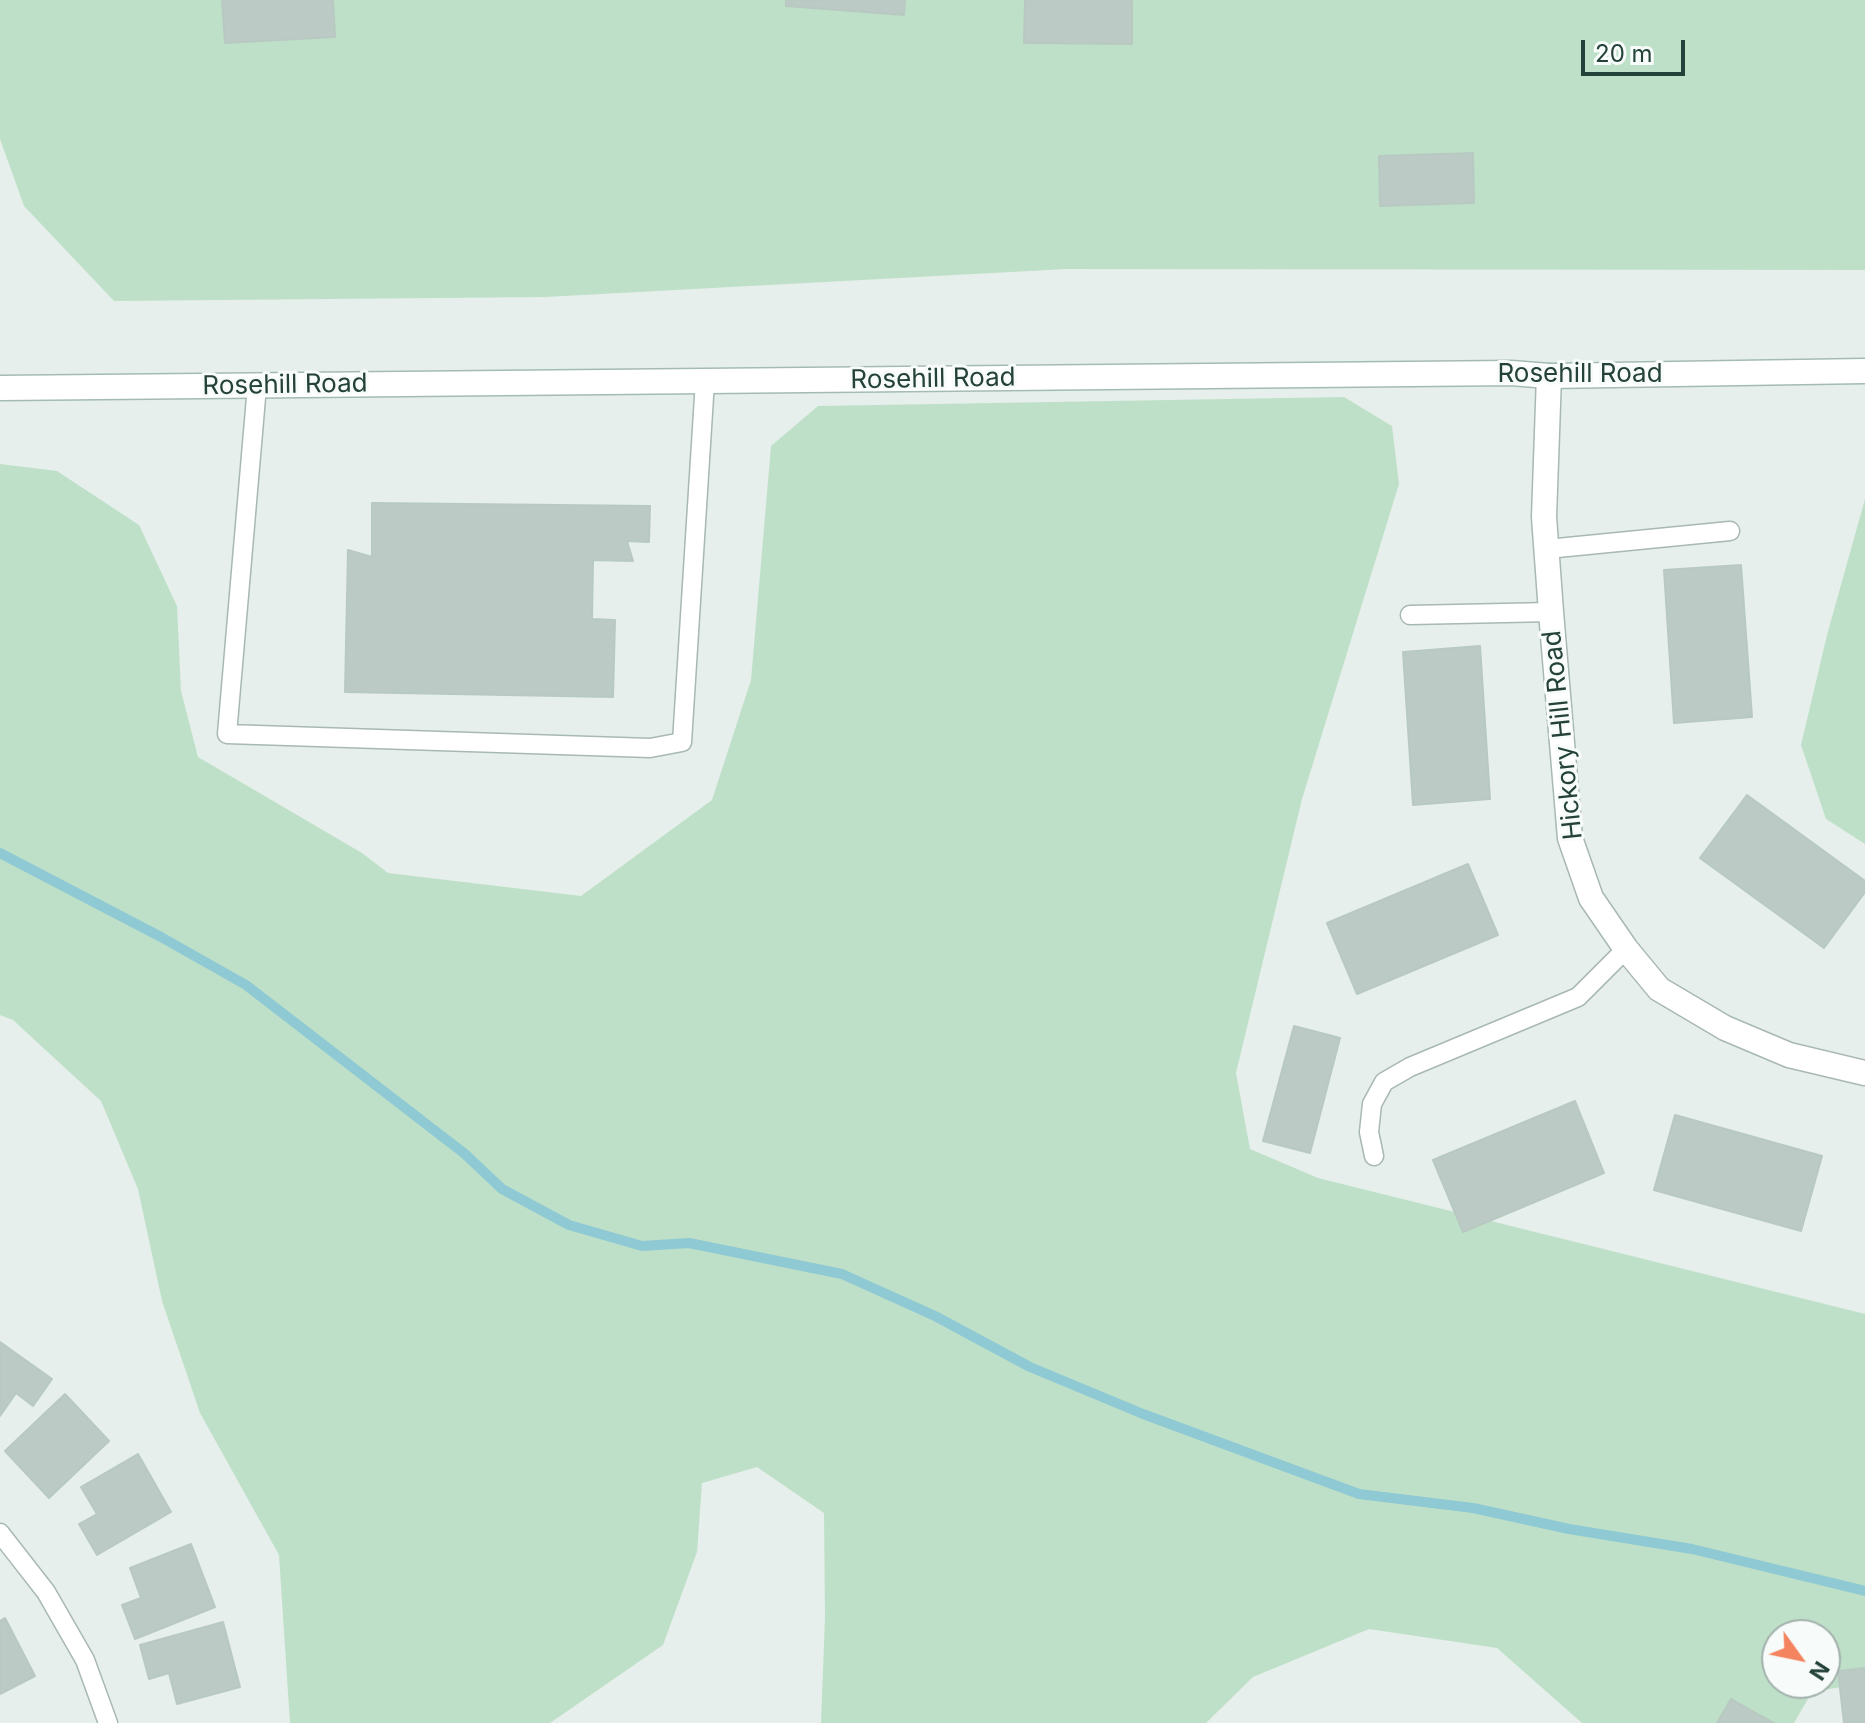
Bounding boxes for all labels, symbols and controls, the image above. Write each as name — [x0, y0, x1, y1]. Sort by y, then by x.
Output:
scale bar — [1585, 24, 1689, 74]
text: 20 m — [1595, 39, 1653, 68]
street label: Rosehill Road — [1497, 358, 1663, 390]
street label: Rosehill Road — [850, 362, 1016, 396]
street label: Rosehill Road — [202, 368, 368, 402]
street label: Hickory Hill Road — [1537, 629, 1589, 841]
north arrow — [1761, 1619, 1841, 1699]
text: N — [1804, 1657, 1835, 1685]

